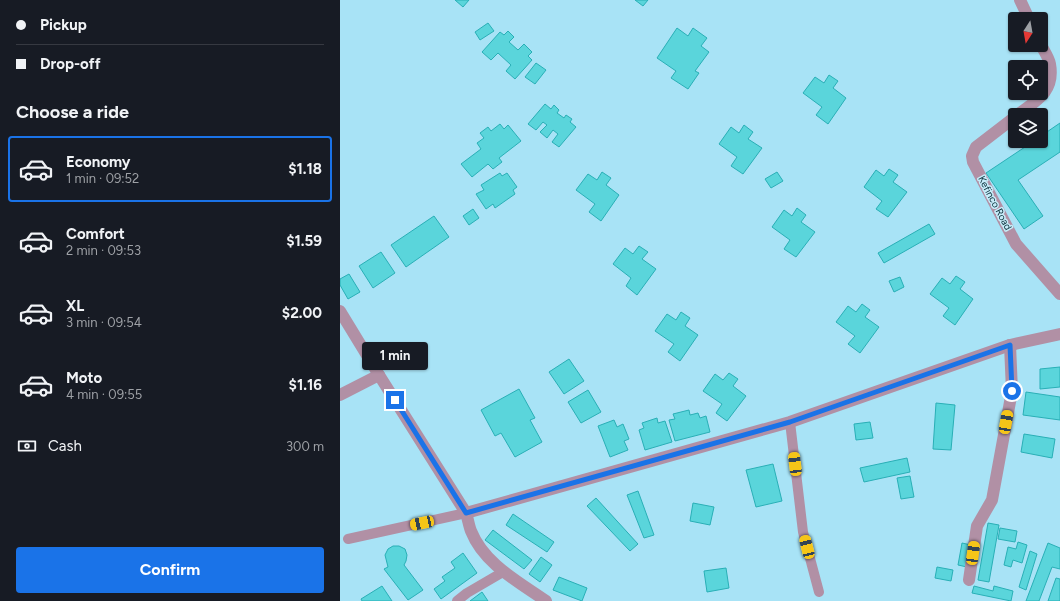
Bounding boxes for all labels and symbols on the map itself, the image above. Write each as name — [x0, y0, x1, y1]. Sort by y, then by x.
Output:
north arrow — [1008, 12, 1048, 52]
street label: Kefinco Road — [975, 174, 1015, 233]
callout: 1 min — [362, 342, 428, 370]
route start — [1003, 382, 1021, 400]
route end — [386, 391, 404, 409]
car — [998, 409, 1014, 435]
car — [788, 451, 802, 477]
car — [409, 515, 435, 531]
car — [798, 534, 816, 560]
car — [965, 540, 981, 566]

